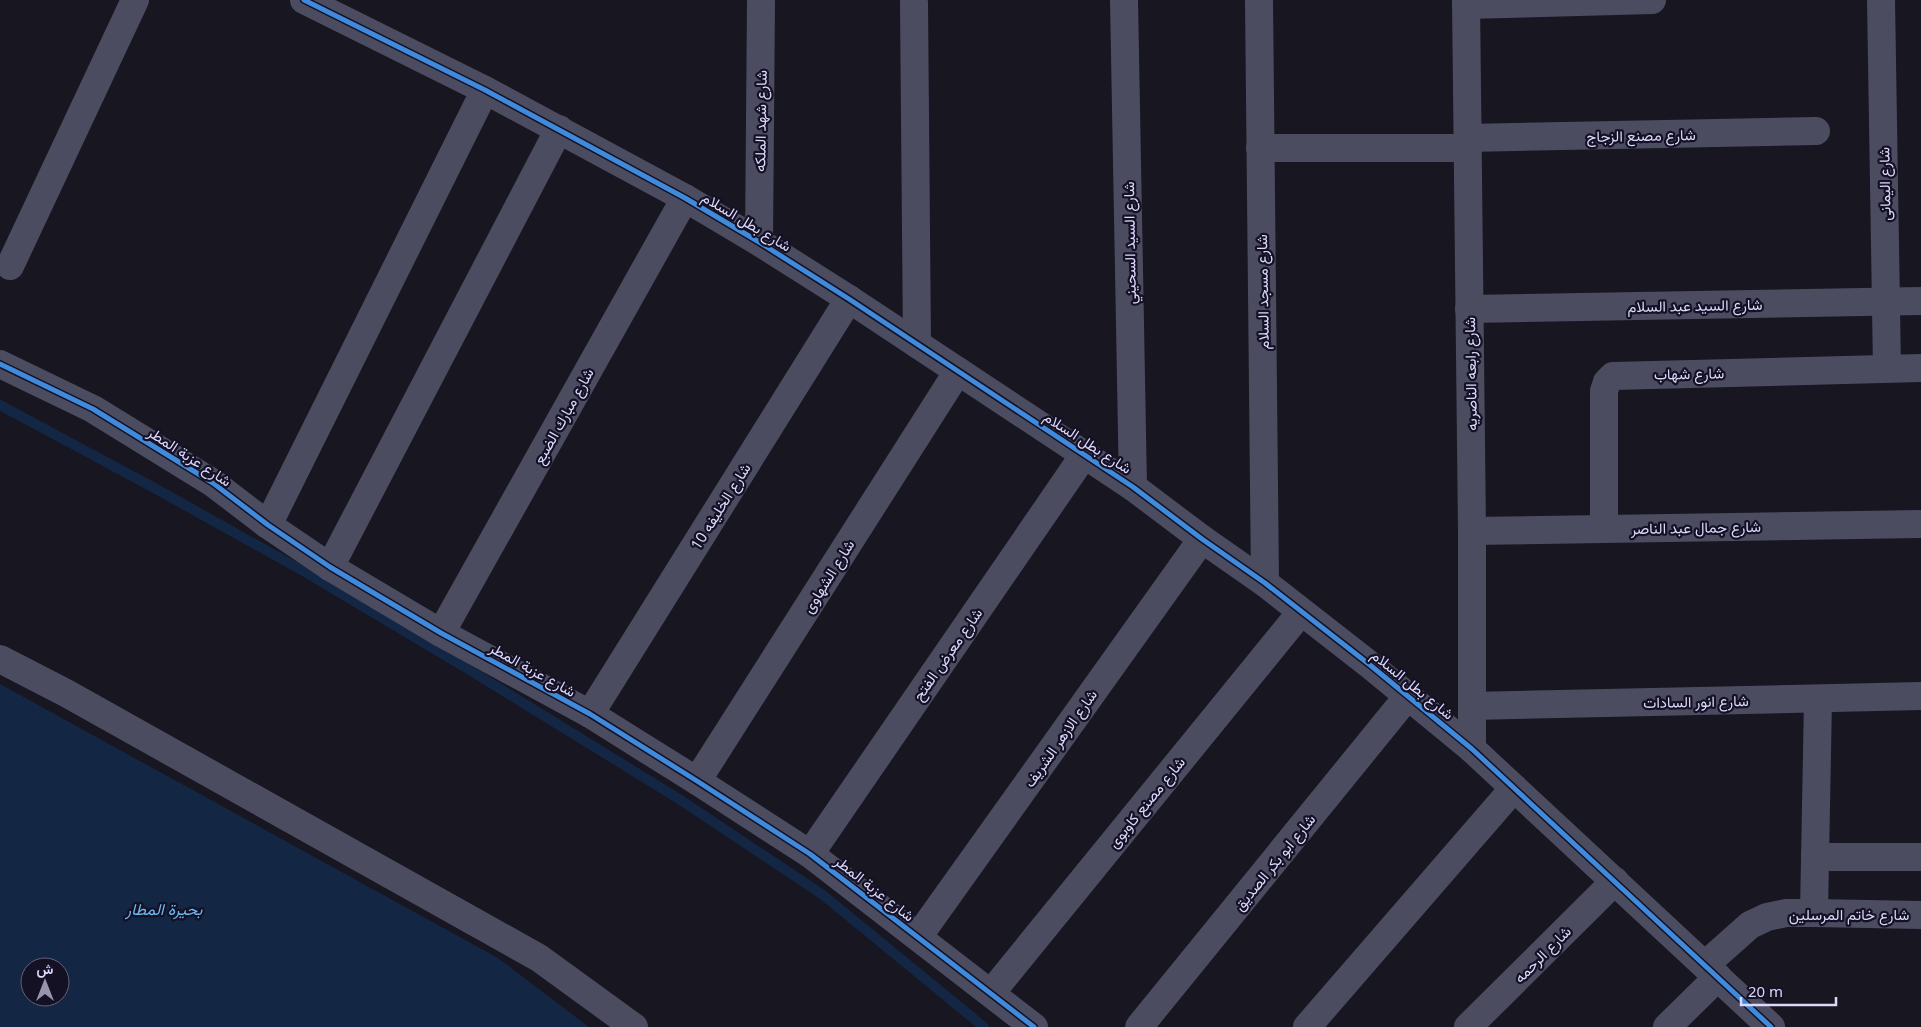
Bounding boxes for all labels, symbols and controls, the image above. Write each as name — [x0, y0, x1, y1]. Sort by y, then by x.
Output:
street label: شارع شهد الملكه — [749, 70, 773, 172]
street label: شارع مصنع الزجاج — [1586, 124, 1696, 148]
street label: شارع اليمانى — [1873, 147, 1897, 221]
street label: شارع السيد السحيني — [1118, 181, 1144, 305]
street label: شارع بطل السلام — [698, 186, 796, 257]
street label: شارع مسجد السلام — [1251, 234, 1275, 350]
street label: شارع السيد عبد السلام — [1627, 294, 1763, 318]
street label: شارع رابعه الناصريه — [1459, 317, 1483, 431]
street label: شارع شهاب — [1654, 362, 1725, 386]
street label: شارع مبارك الضبع — [528, 364, 600, 469]
street label: شارع بطل السلام — [1039, 406, 1136, 480]
street label: شارع عزبة المطر — [142, 421, 236, 492]
street label: شارع الخليفه 10 — [685, 459, 756, 554]
street label: شارع جمال عبد الناصر — [1630, 516, 1761, 540]
street label: شارع الشهاوى — [797, 535, 860, 618]
street label: شارع معرض الفتح — [908, 604, 988, 705]
street label: شارع عزبة المطر — [484, 637, 580, 703]
street label: شارع بطل السلام — [1366, 644, 1459, 725]
street label: شارع الازهر الشريف — [1019, 685, 1103, 792]
street label: شارع انور السادات — [1643, 690, 1749, 714]
street label: شارع مصنع كاوبوى — [1103, 752, 1191, 853]
street label: شارع ابو بكر الصديق — [1229, 809, 1321, 916]
street label: شارع عزبة المطر — [829, 850, 919, 927]
water label: بحيرة المطار — [125, 898, 204, 920]
street label: شارع خاتم المرسلين — [1789, 904, 1909, 926]
street label: شارع الرحمه — [1509, 921, 1576, 988]
north arrow — [20, 957, 70, 1007]
text: ش — [37, 959, 54, 978]
scale bar — [1741, 974, 1836, 1006]
text: 20 m — [1748, 981, 1783, 1001]

